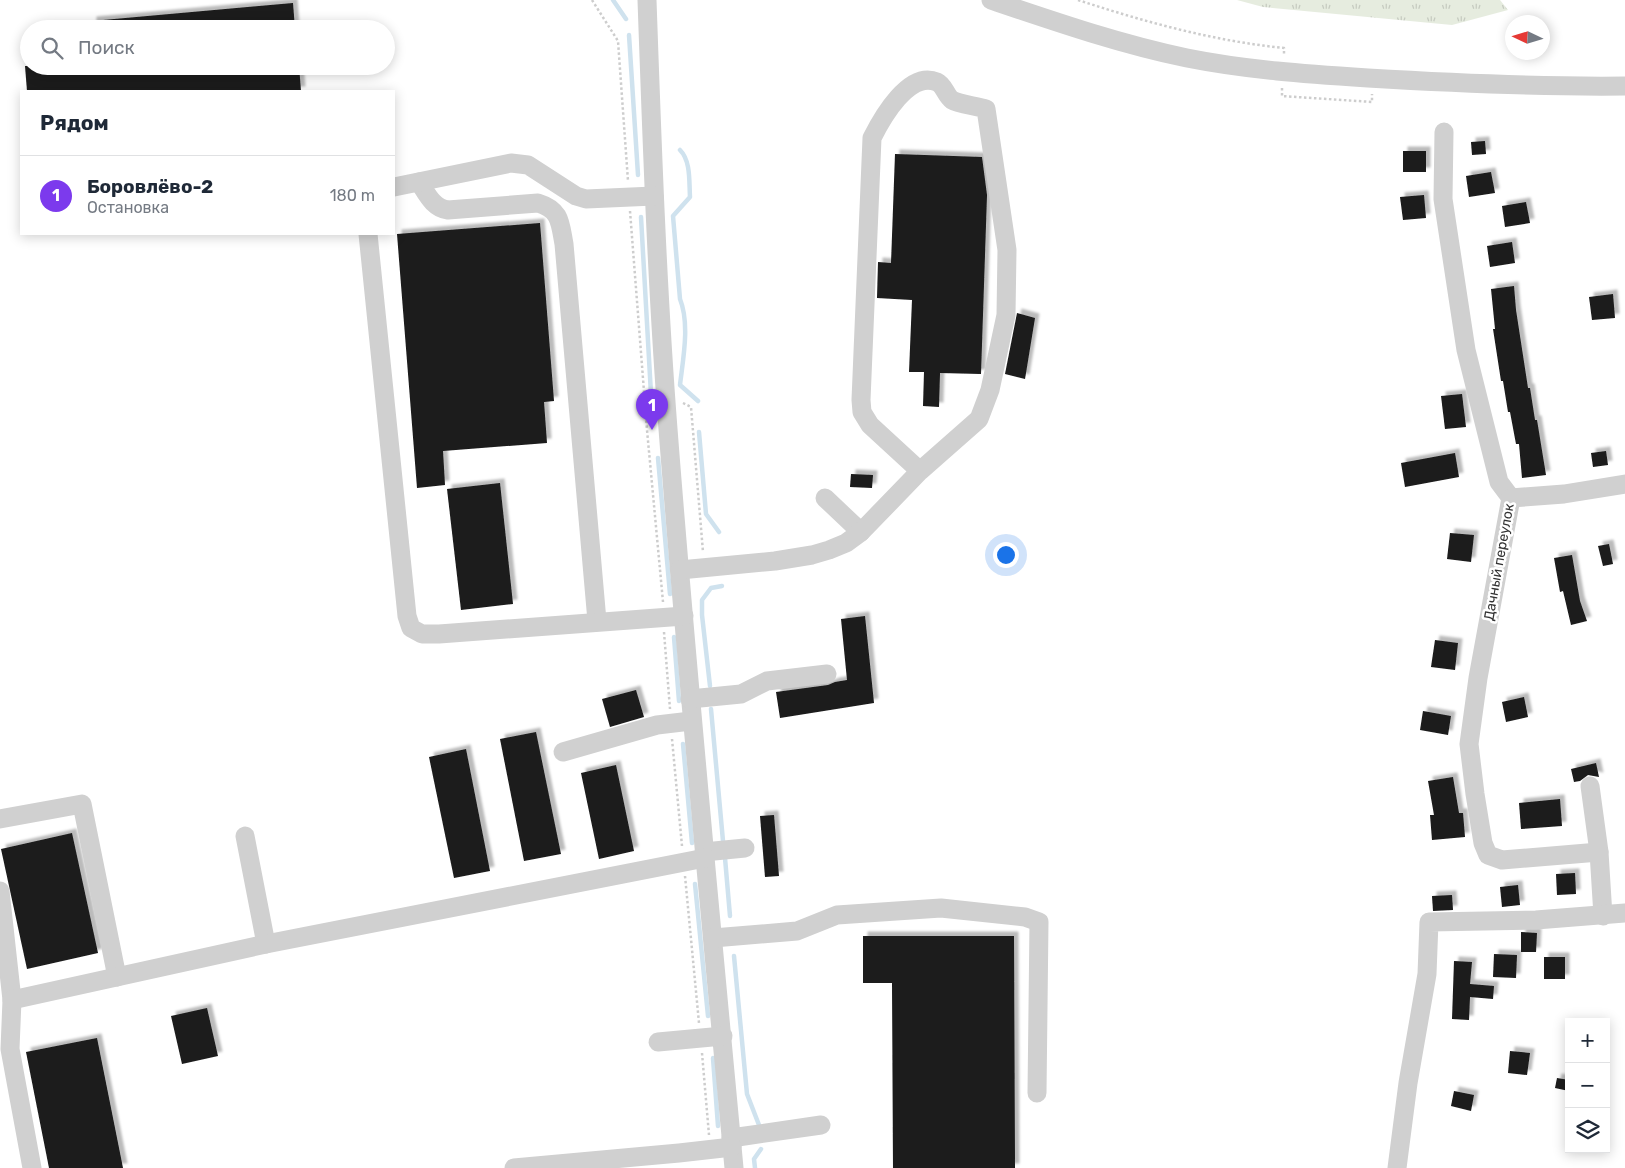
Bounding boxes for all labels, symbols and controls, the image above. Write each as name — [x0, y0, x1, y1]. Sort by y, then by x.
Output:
north arrow — [1505, 15, 1550, 60]
search box — [20, 20, 395, 75]
icon: search — [38, 34, 66, 62]
text: Поиск — [78, 36, 135, 59]
text: Рядом — [40, 110, 109, 135]
text: Боровлёво-2 — [87, 175, 213, 198]
text: 1 — [52, 186, 60, 205]
text: 180 m — [330, 186, 375, 205]
text: Остановка — [87, 198, 169, 217]
pin: 1 — [636, 389, 668, 430]
street label: Дачный переулок — [1480, 502, 1518, 622]
your location — [993, 542, 1019, 568]
map controls — [1565, 1018, 1610, 1153]
button: + — [1565, 1018, 1610, 1063]
button: − — [1565, 1063, 1610, 1108]
button: layers — [1565, 1108, 1610, 1153]

